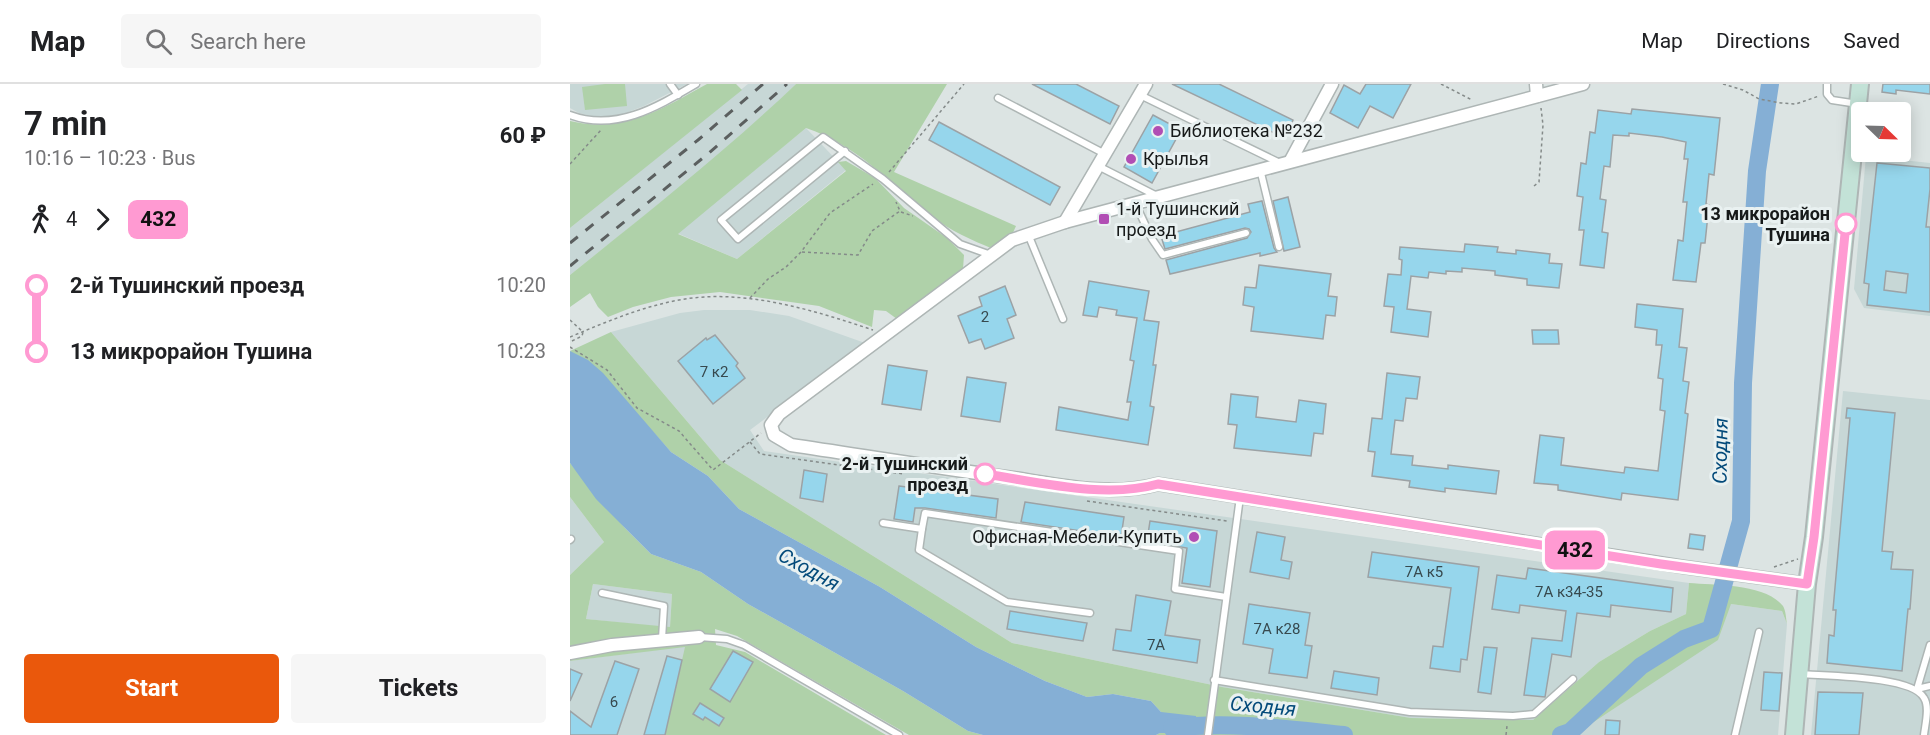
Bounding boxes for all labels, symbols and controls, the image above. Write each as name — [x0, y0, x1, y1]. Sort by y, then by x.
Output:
search box — [121, 14, 541, 68]
text: Map — [30, 25, 85, 58]
icon: search — [142, 25, 175, 58]
text: Search here — [190, 29, 306, 54]
text: Map — [1641, 29, 1683, 53]
text: Directions — [1716, 29, 1810, 53]
text: Saved — [1843, 29, 1900, 53]
north arrow — [1851, 102, 1911, 162]
map controls — [1851, 102, 1911, 162]
text: 7 min — [24, 104, 107, 143]
place label: Библиотека №232 — [1170, 120, 1323, 141]
text: 60 ₽ — [500, 123, 546, 148]
marker: Библиотека №232 — [1151, 124, 1165, 138]
text: 10:16 – 10:23 · Bus — [24, 146, 196, 170]
place label: Крылья — [1143, 148, 1209, 169]
marker: Крылья — [1124, 152, 1138, 166]
place label: 1-й Тушинский проезд — [1116, 198, 1239, 240]
icon: walk — [24, 203, 57, 236]
icon: forward — [86, 203, 119, 236]
place label: 13 микрорайон Тушина — [1700, 203, 1830, 245]
text: 4 — [66, 207, 77, 231]
text: 432 — [140, 207, 176, 231]
marker: 1-й Тушинский проезд — [1097, 212, 1111, 226]
marker: 13 микрорайон Тушина — [1835, 213, 1857, 235]
text: 2-й Тушинский проезд — [70, 273, 304, 298]
text: 10:20 — [496, 273, 546, 297]
house number: 2 — [981, 308, 989, 326]
text: 13 микрорайон Тушина — [70, 339, 312, 364]
text: 10:23 — [496, 339, 546, 363]
house number: 7 к2 — [700, 363, 728, 381]
water label: Сходня — [1707, 418, 1733, 484]
place label: 2-й Тушинский проезд — [842, 453, 969, 495]
marker: 2-й Тушинский проезд — [974, 463, 996, 485]
place label: Офисная-Мебели-Купить — [972, 526, 1182, 547]
marker: Офисная-Мебели-Купить — [1187, 530, 1201, 544]
line badge: 432 — [1540, 530, 1610, 570]
text: 432 — [1557, 538, 1593, 562]
water label: Сходня — [774, 543, 844, 595]
house number: 7А к5 — [1405, 563, 1443, 581]
house number: 7А к34-35 — [1535, 583, 1603, 601]
house number: 7А к28 — [1254, 620, 1300, 638]
house number: 7А — [1147, 636, 1165, 654]
button: Start — [24, 654, 279, 723]
button: Tickets — [291, 654, 546, 723]
water label: Сходня — [1229, 691, 1297, 721]
house number: 6 — [610, 693, 618, 711]

